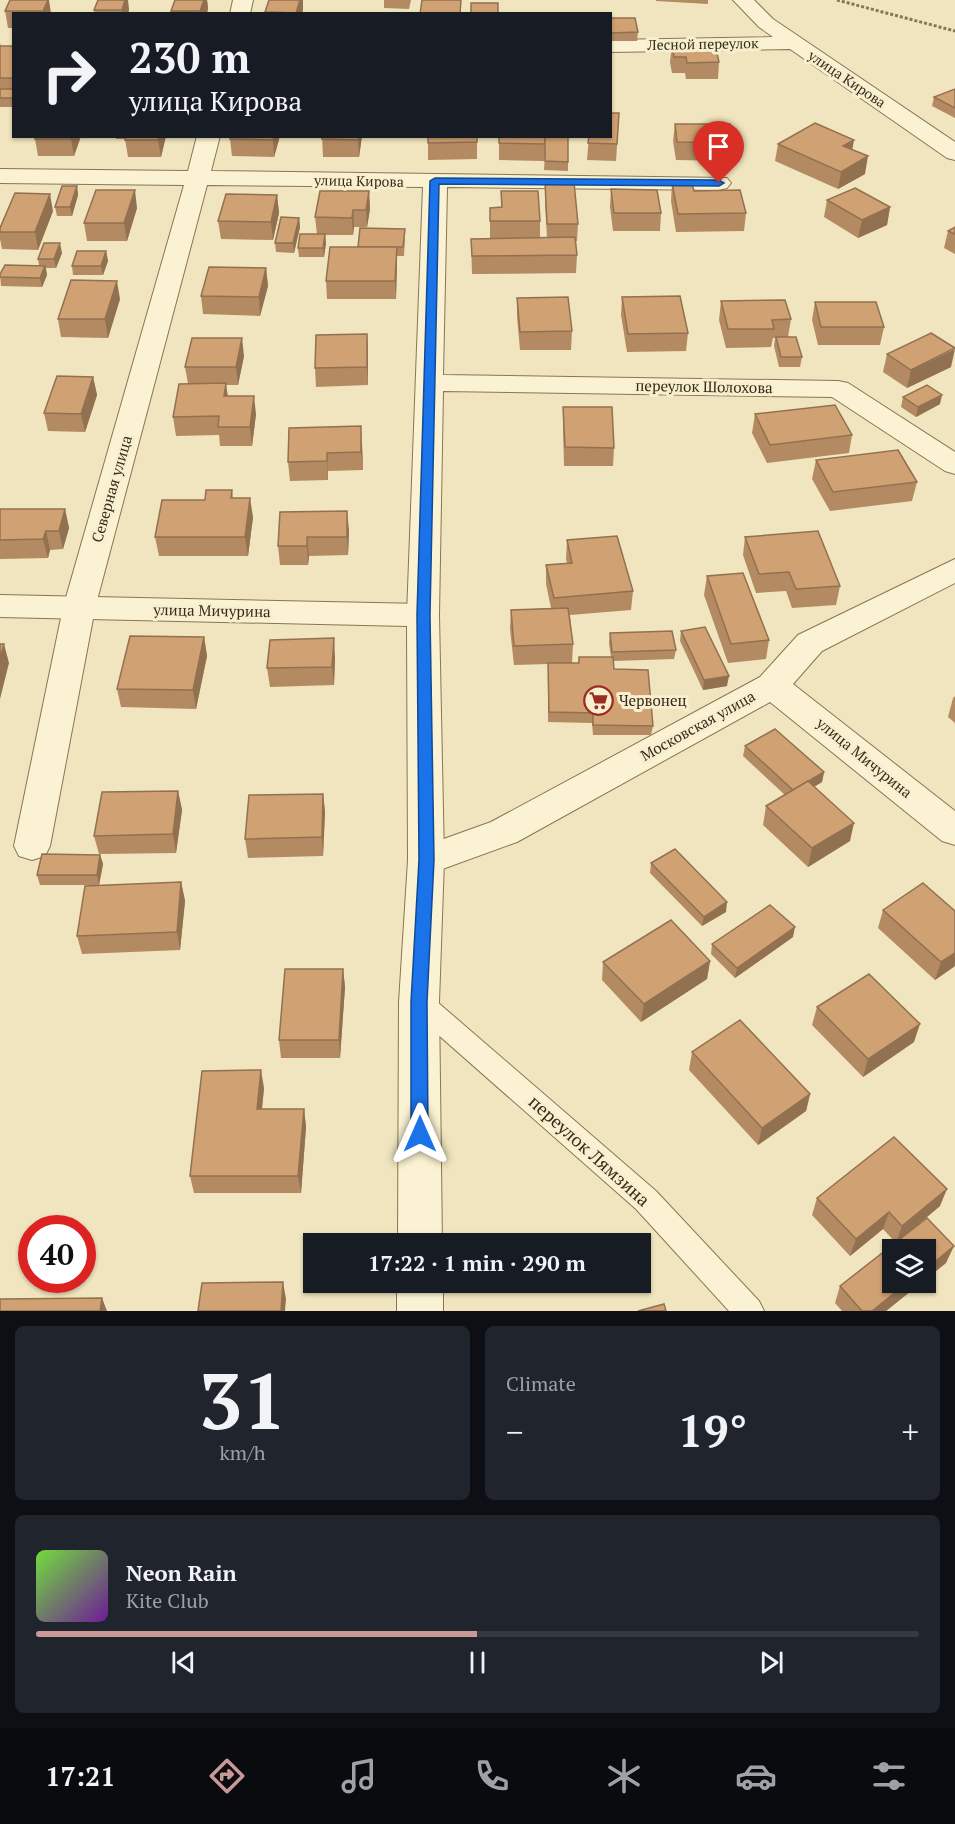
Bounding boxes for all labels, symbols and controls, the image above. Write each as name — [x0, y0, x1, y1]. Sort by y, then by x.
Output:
text: 230 m — [129, 29, 250, 85]
street label: Лесной переулок — [646, 33, 759, 54]
icon: right — [30, 36, 108, 114]
street label: улица Кирова — [804, 45, 890, 112]
text: улица Кирова — [129, 83, 302, 119]
pin — [693, 121, 744, 183]
icon: arrive — [702, 130, 735, 163]
street label: улица Кирова — [313, 170, 404, 191]
street label: переулок Шолохова — [635, 375, 773, 397]
street label: Северная улица — [86, 432, 136, 545]
street label: улица Мичурина — [152, 599, 271, 621]
supermarket icon: Червонец — [582, 685, 614, 717]
street label: Московская улица — [637, 685, 759, 765]
place label: Червонец — [619, 690, 687, 710]
street label: улица Мичурина — [812, 712, 917, 802]
street label: переулок Лямзина — [524, 1089, 656, 1211]
position arrow — [388, 1102, 452, 1166]
speed limit sign: 40 — [18, 1215, 96, 1293]
map controls — [882, 1239, 936, 1293]
button: layers — [882, 1239, 936, 1293]
text: 17:22 · 1 min · 290 m — [368, 1248, 586, 1277]
text: 31 — [198, 1348, 287, 1451]
text: Climate — [506, 1370, 576, 1397]
text: 19° — [678, 1400, 747, 1460]
text: − — [506, 1410, 524, 1453]
text: + — [901, 1410, 919, 1453]
text: km/h — [219, 1439, 266, 1466]
text: Neon Rain — [126, 1558, 237, 1587]
text: Kite Club — [126, 1587, 209, 1614]
icon: previous — [167, 1646, 200, 1679]
icon: pause — [461, 1646, 494, 1679]
icon: next — [755, 1646, 788, 1679]
icon: directions — [206, 1755, 248, 1797]
icon: music — [338, 1755, 380, 1797]
icon: phone — [471, 1755, 513, 1797]
icon: climate — [603, 1755, 645, 1797]
icon: car — [735, 1755, 777, 1797]
icon: filters — [868, 1755, 910, 1797]
text: 17:21 — [45, 1758, 115, 1794]

